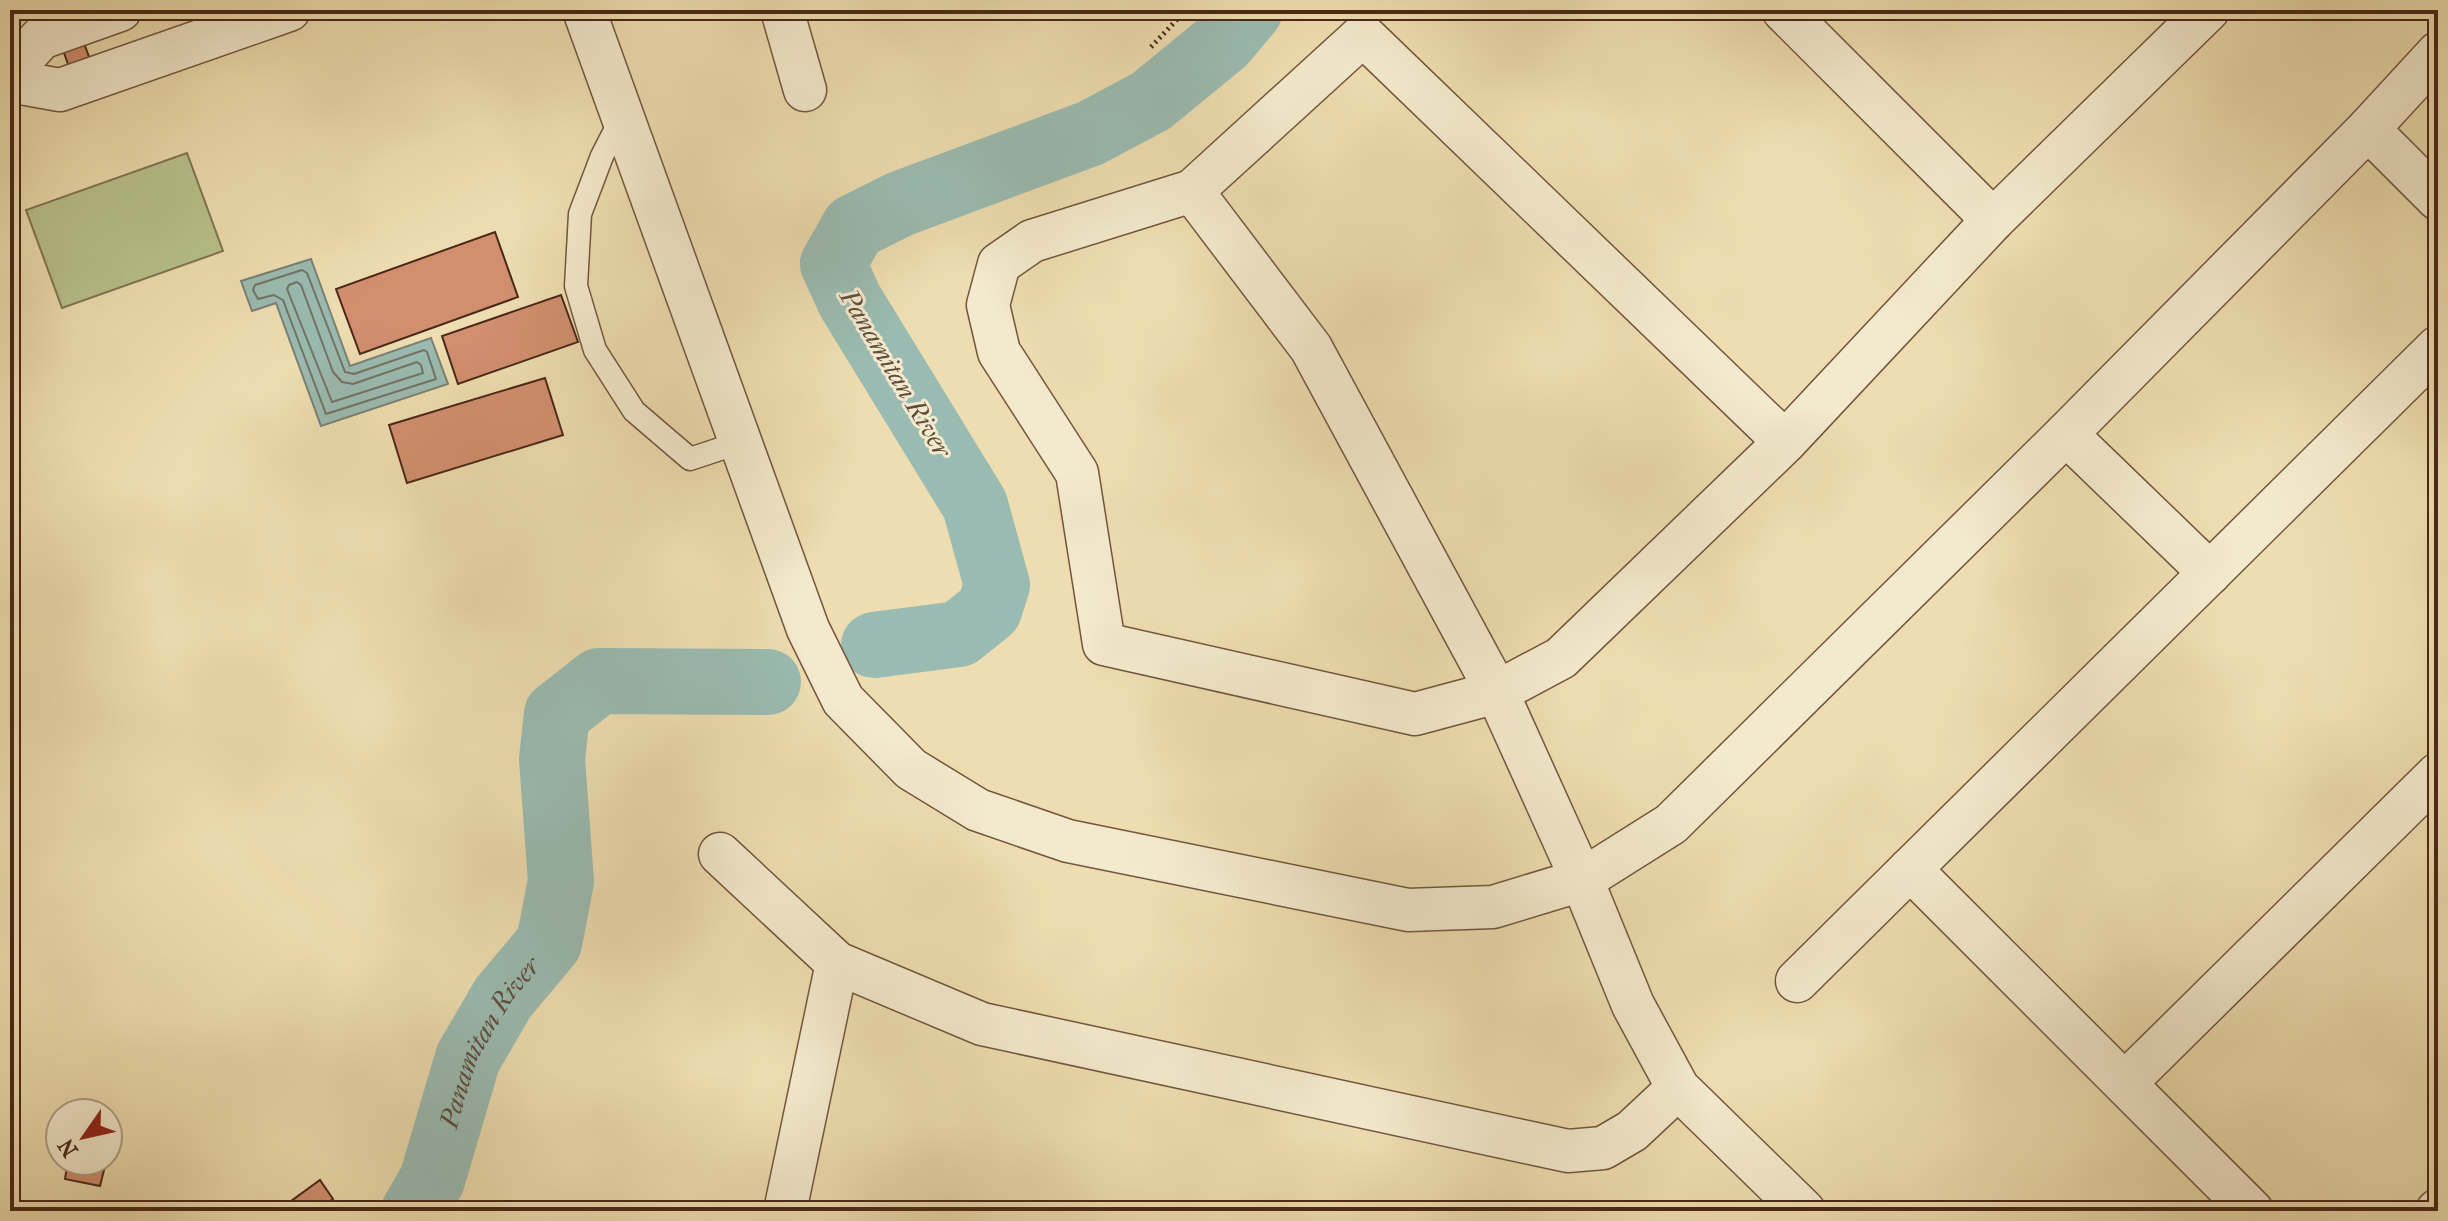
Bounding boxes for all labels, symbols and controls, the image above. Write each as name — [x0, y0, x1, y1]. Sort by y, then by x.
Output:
water label: Panamitan River — [833, 283, 959, 465]
water label: Panamitan River — [433, 949, 548, 1133]
north arrow — [44, 1097, 124, 1177]
text: N — [53, 1133, 84, 1162]

